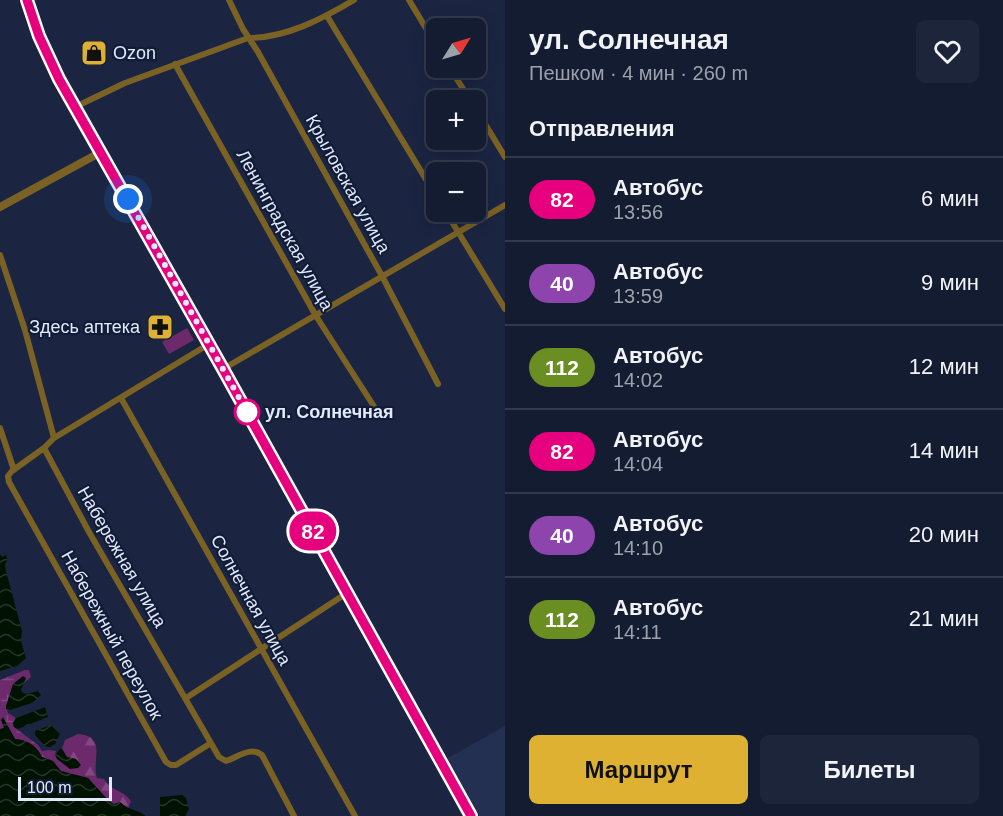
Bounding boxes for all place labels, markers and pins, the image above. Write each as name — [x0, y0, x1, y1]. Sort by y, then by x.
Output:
shop icon: Ozon — [79, 38, 109, 68]
place label: Ozon — [113, 43, 156, 63]
pharmacy icon: Здесь аптека — [145, 312, 175, 342]
place label: Здесь аптека — [29, 317, 141, 337]
marker: ул. Солнечная — [234, 399, 260, 425]
place label: ул. Солнечная — [265, 402, 393, 422]

